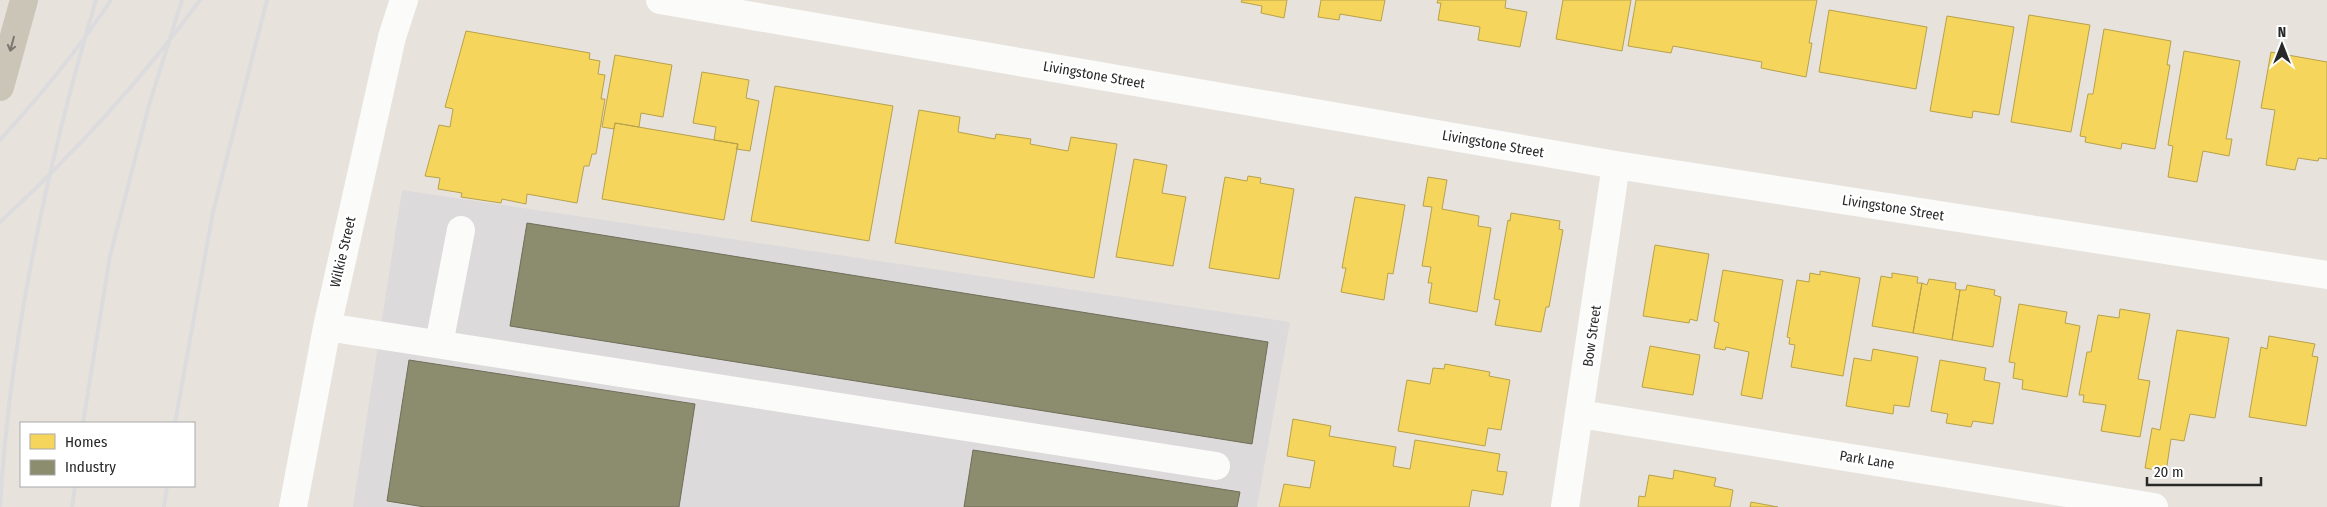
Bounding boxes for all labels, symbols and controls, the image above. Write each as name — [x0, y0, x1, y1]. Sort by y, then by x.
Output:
north arrow — [2257, 20, 2307, 70]
text: N — [2278, 24, 2286, 41]
one-way arrow — [7, 35, 16, 51]
street label: Livingstone Street — [1042, 58, 1147, 92]
street label: Livingstone Street — [1441, 127, 1546, 161]
street label: Livingstone Street — [1841, 192, 1946, 225]
street label: Wilkie Street — [327, 214, 360, 289]
street label: Bow Street — [1579, 304, 1605, 368]
legend — [20, 422, 195, 487]
text: Homes — [65, 433, 107, 451]
street label: Park Lane — [1838, 447, 1896, 473]
scale bar — [2147, 454, 2261, 486]
text: Industry — [65, 458, 116, 476]
text: 20 m — [2154, 463, 2184, 481]

